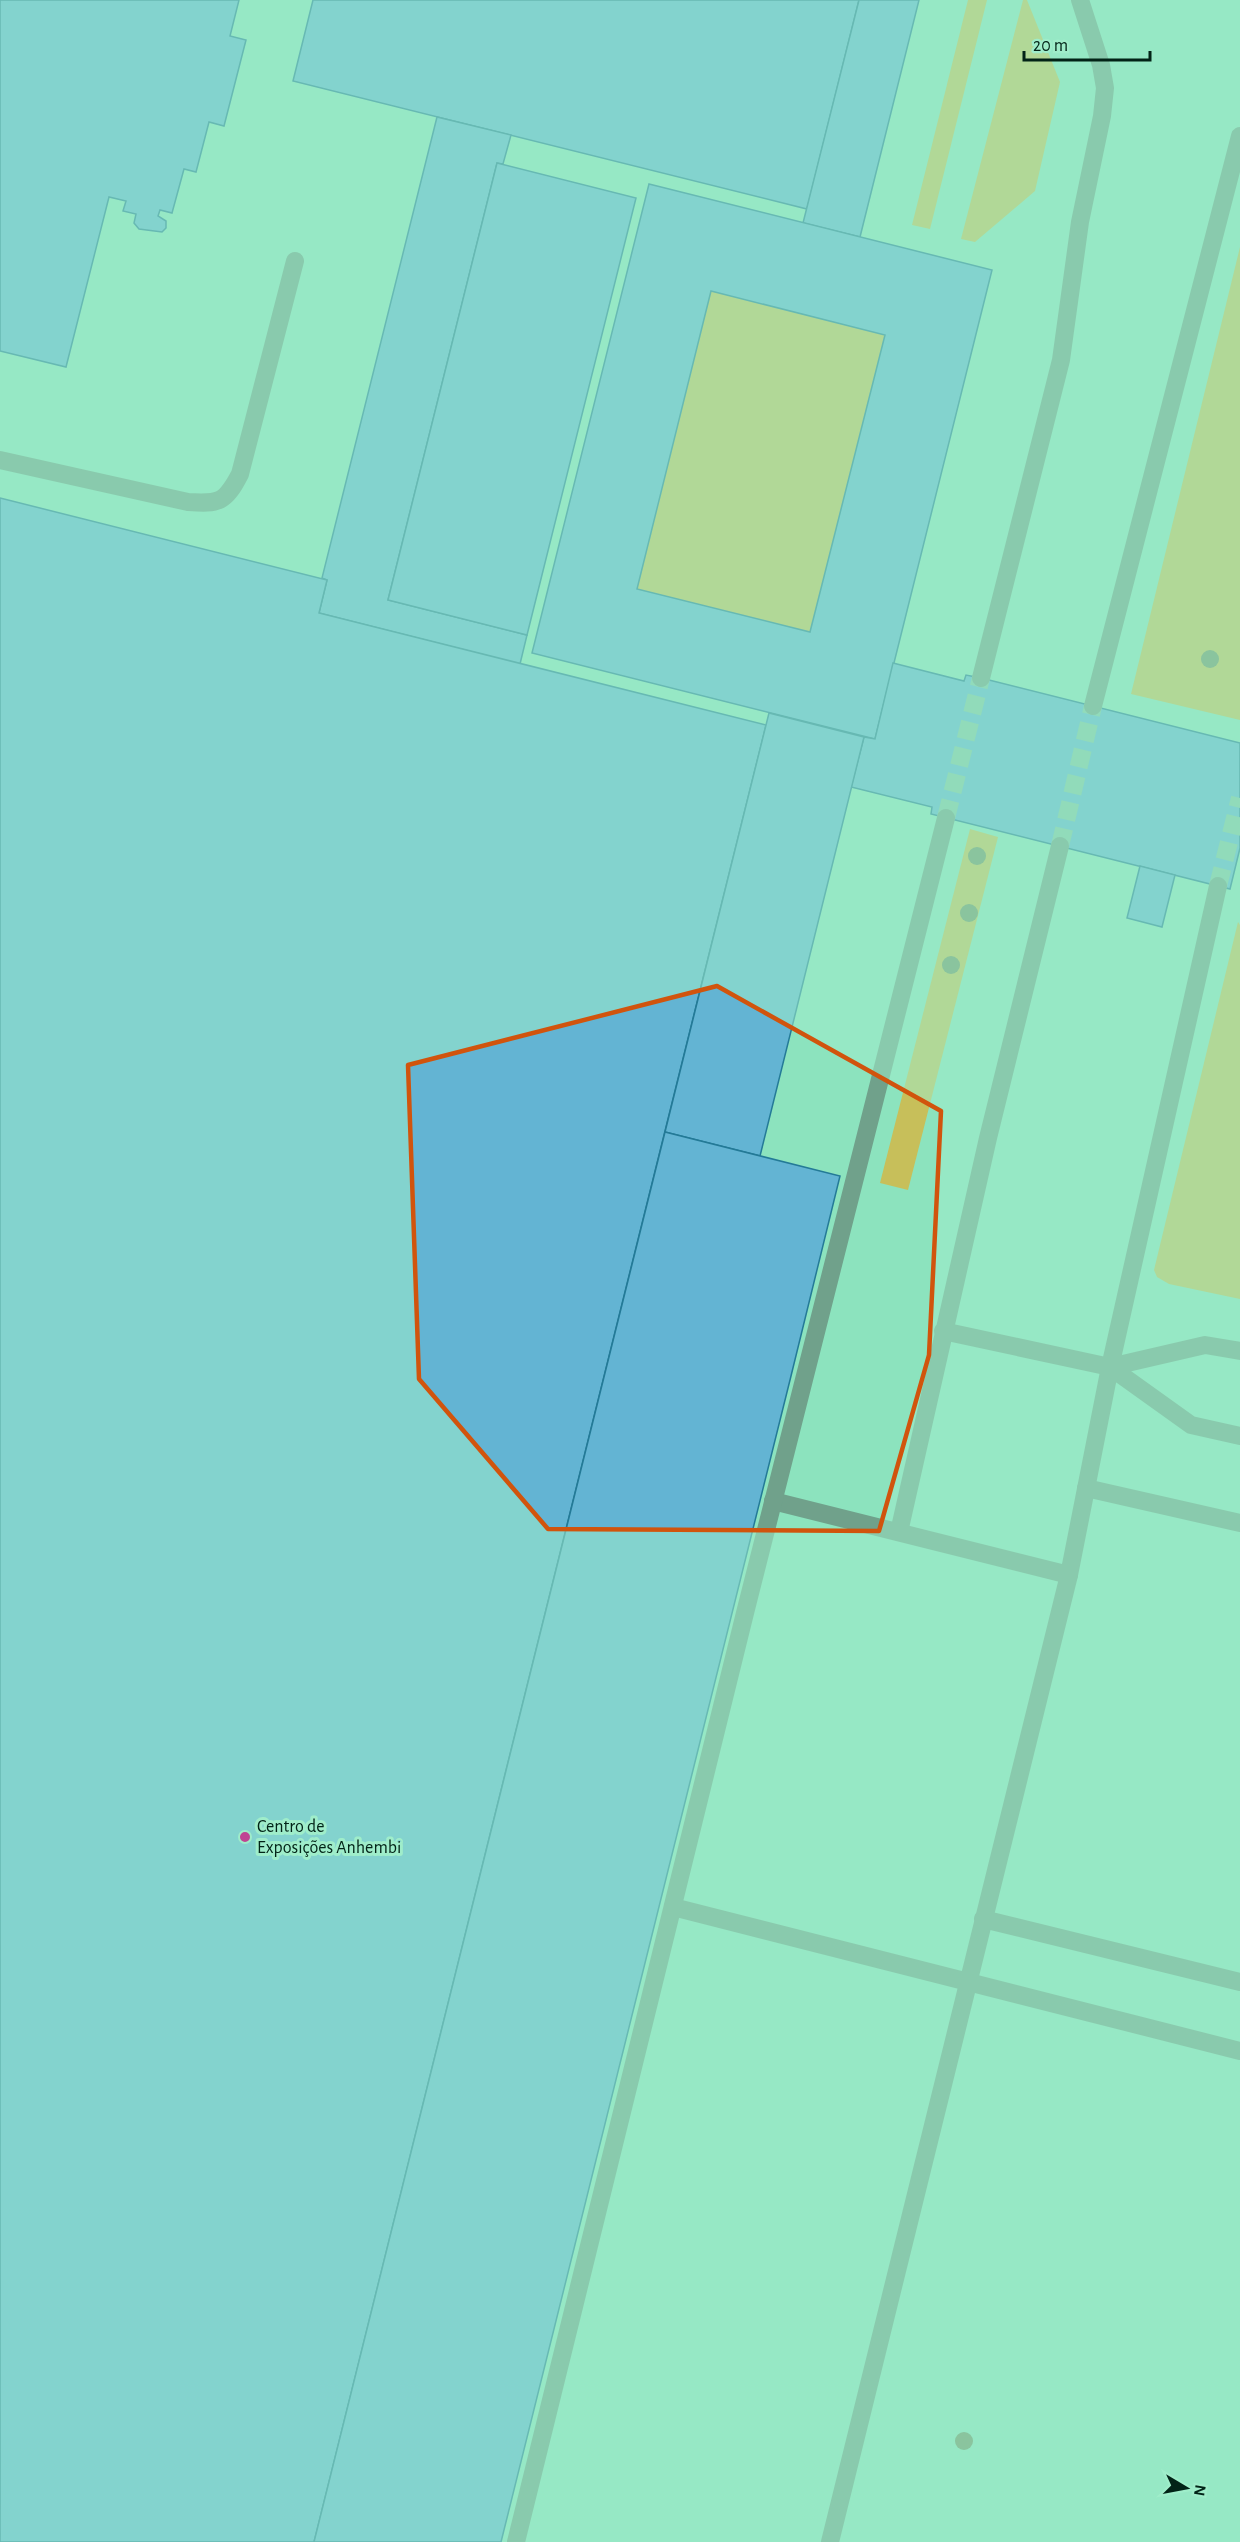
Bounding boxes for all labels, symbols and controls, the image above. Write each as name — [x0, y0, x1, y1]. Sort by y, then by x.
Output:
scale bar — [1024, 24, 1150, 62]
text: 20 m — [1033, 37, 1068, 55]
place label: Centro de Exposições Anhembi — [257, 1818, 401, 1857]
marker: Centro de Exposições Anhembi — [238, 1830, 252, 1844]
north arrow — [1156, 2458, 1216, 2518]
text: N — [1191, 2484, 1209, 2497]

